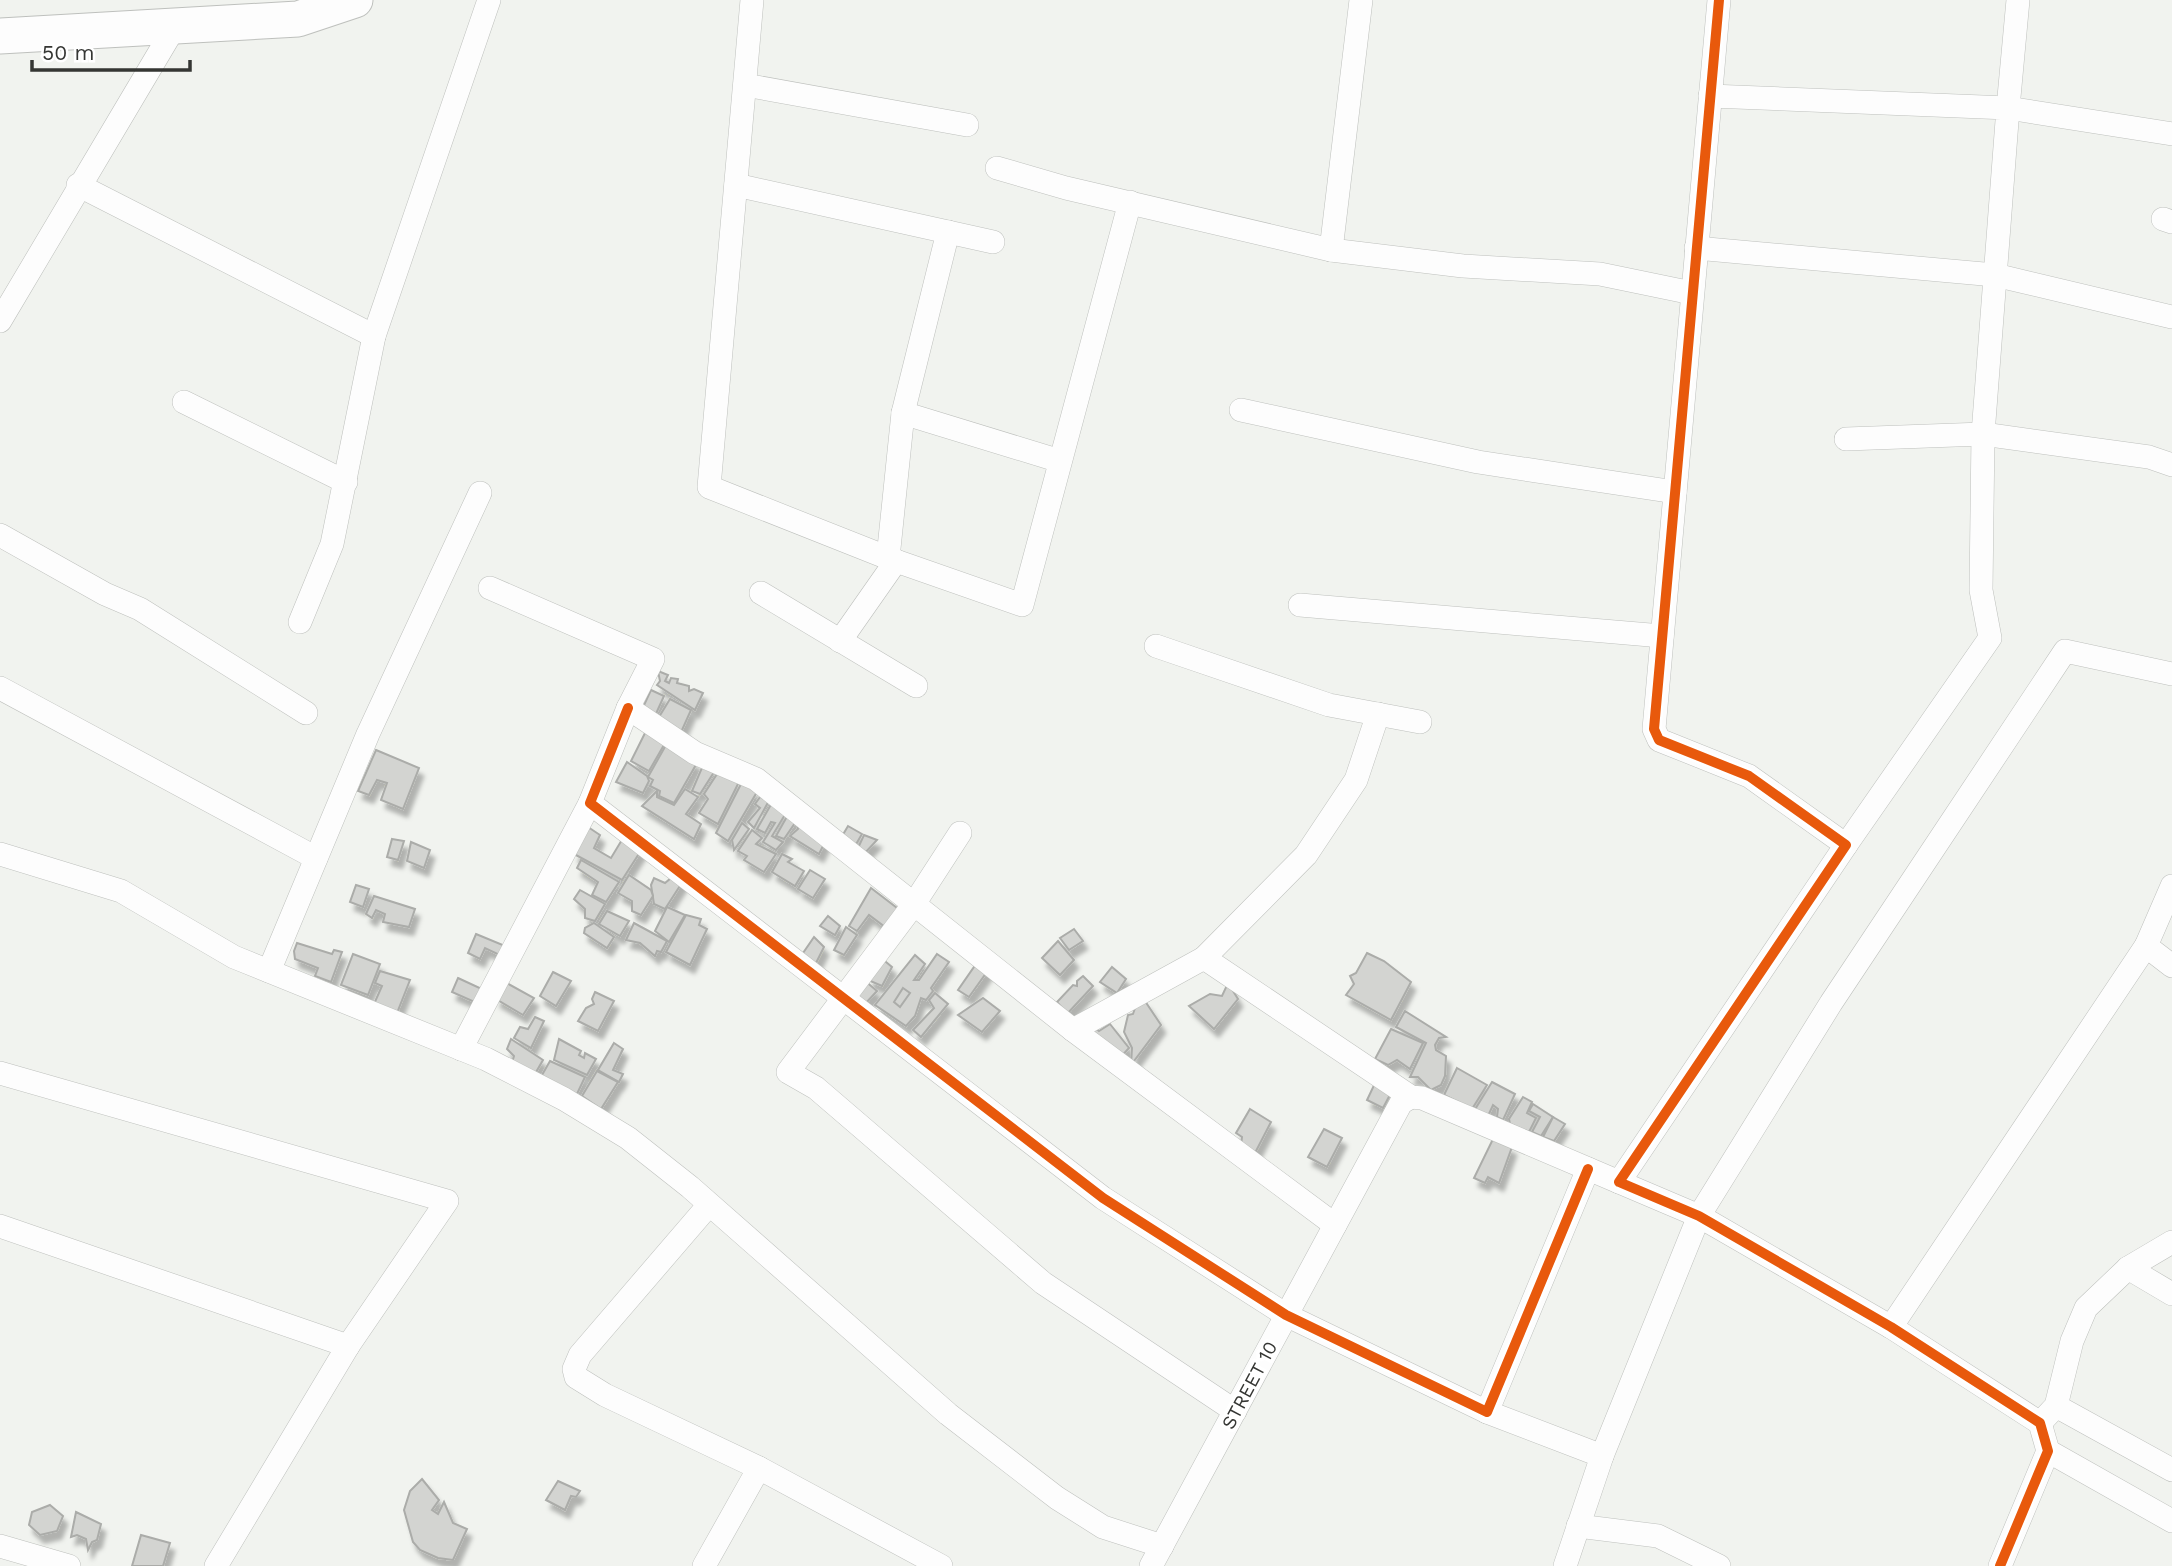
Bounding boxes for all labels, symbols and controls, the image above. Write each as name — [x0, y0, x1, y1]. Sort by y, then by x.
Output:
scale bar — [32, 28, 189, 72]
text: 50 m — [42, 40, 94, 65]
street label: STREET 10 — [1217, 1337, 1282, 1433]

